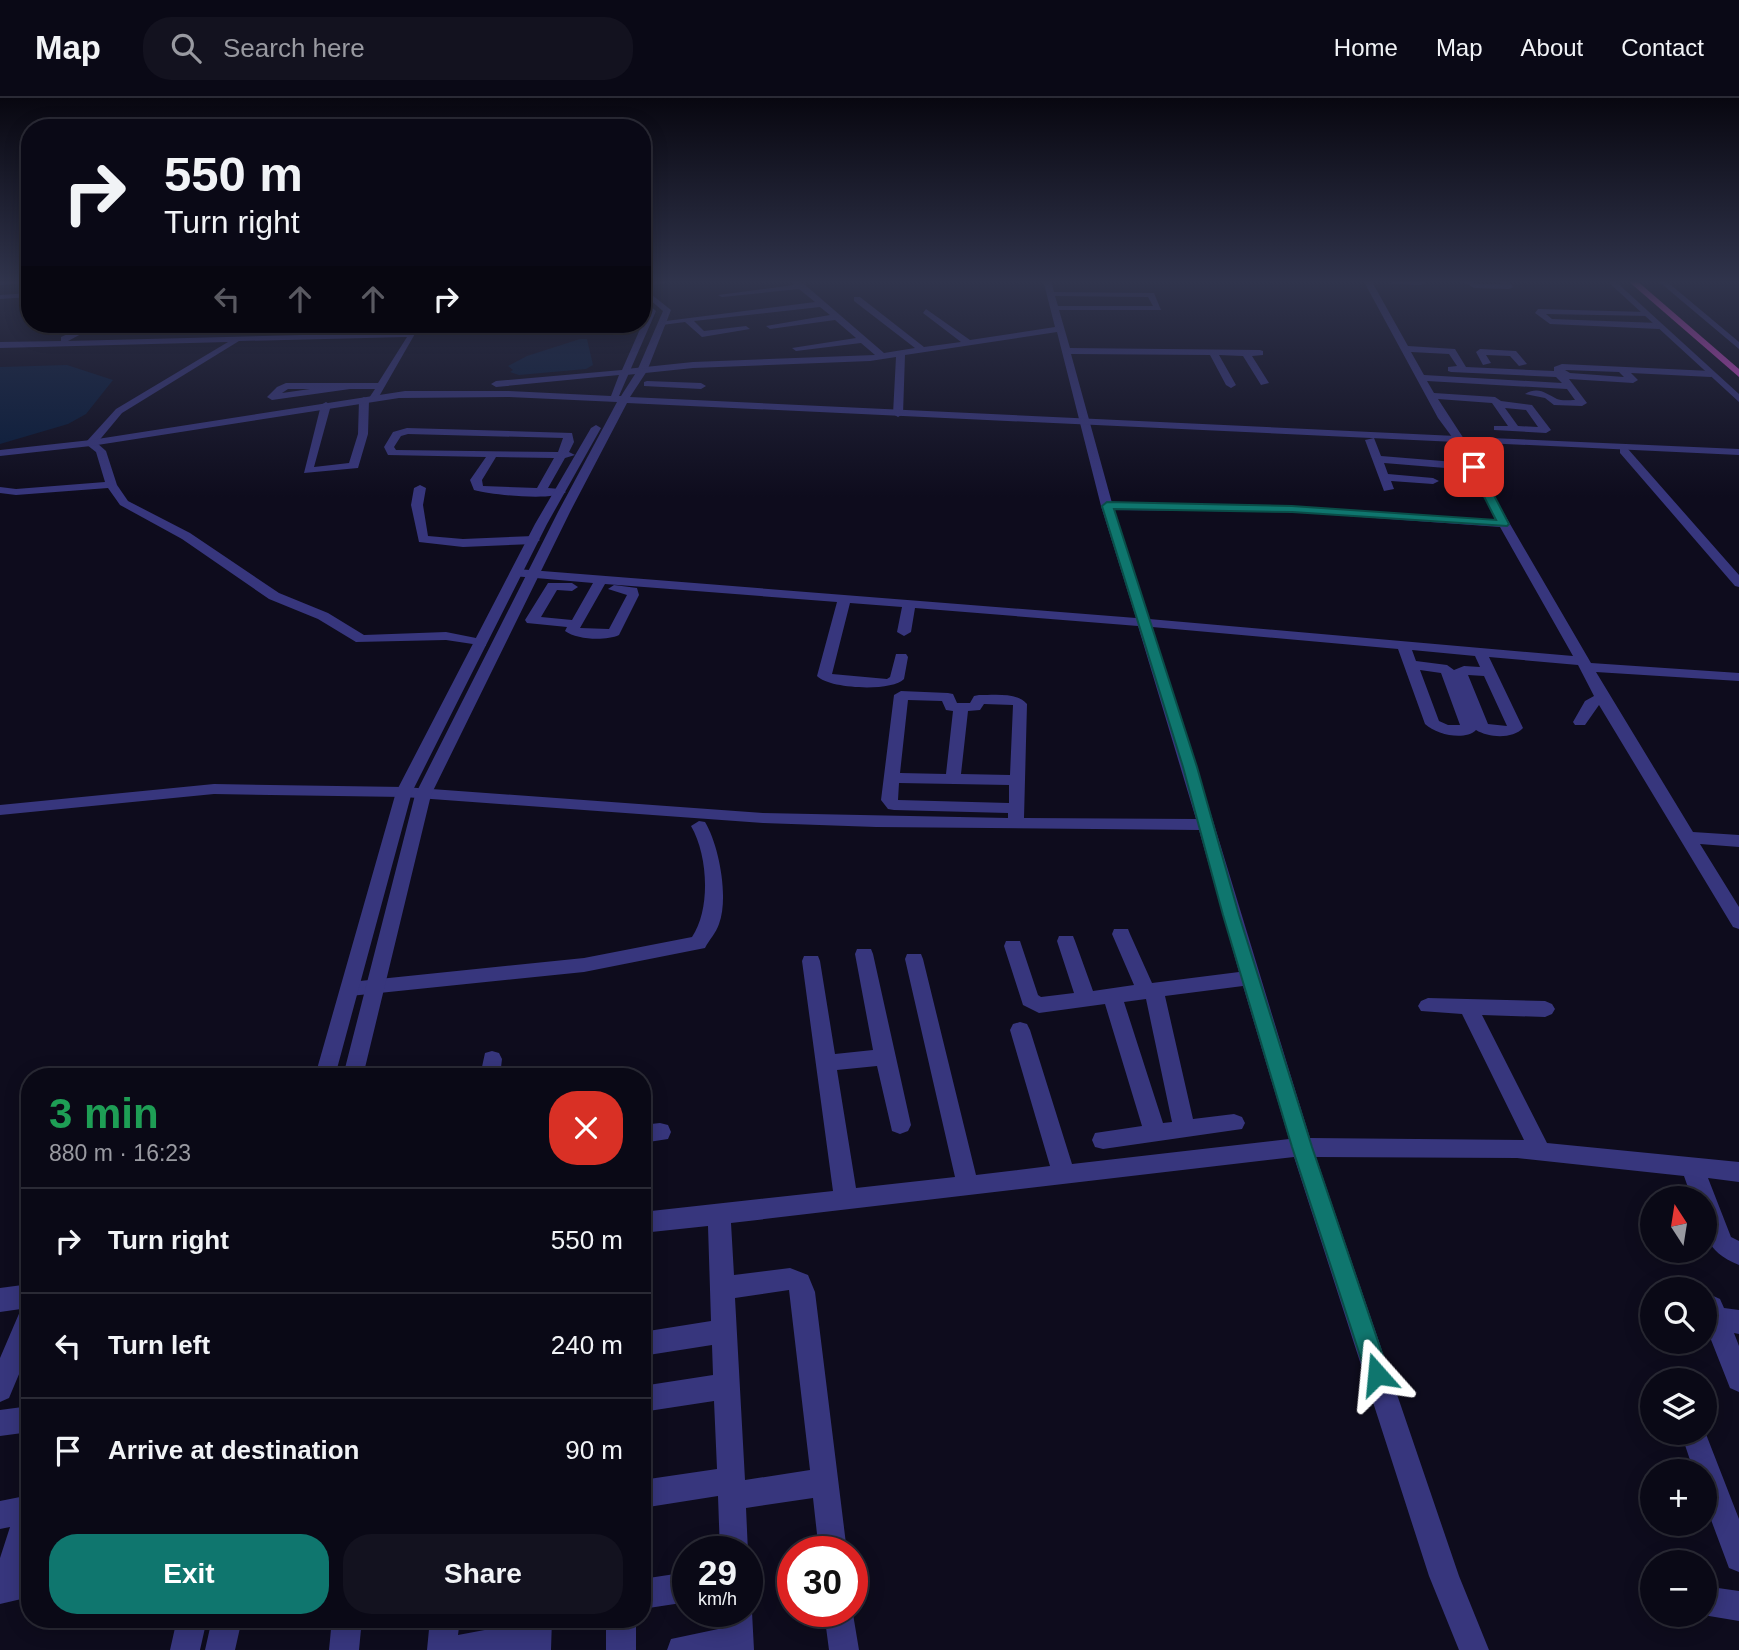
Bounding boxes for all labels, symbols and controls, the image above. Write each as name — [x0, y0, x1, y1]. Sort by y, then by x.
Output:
search box — [143, 17, 633, 80]
text: Map — [35, 29, 101, 66]
icon: search — [167, 29, 205, 67]
text: Search here — [223, 33, 365, 63]
text: Home — [1334, 34, 1398, 61]
text: Map — [1436, 34, 1483, 61]
text: About — [1521, 34, 1583, 61]
text: Contact — [1621, 34, 1704, 61]
icon: right — [49, 147, 140, 238]
text: 550 m — [164, 147, 303, 201]
text: Turn right — [164, 204, 300, 240]
icon: left — [208, 280, 246, 318]
icon: ahead — [281, 280, 319, 318]
icon: ahead — [354, 280, 392, 318]
icon: right — [427, 280, 465, 318]
pin — [1444, 437, 1504, 497]
icon: arrive — [1455, 448, 1493, 486]
text: 3 min — [49, 1090, 159, 1137]
button: close — [549, 1091, 623, 1165]
text: 880 m · 16:23 — [49, 1140, 191, 1166]
north arrow — [1640, 1186, 1717, 1264]
map controls — [1640, 1186, 1717, 1627]
icon: right — [49, 1222, 87, 1260]
text: Turn right — [108, 1225, 229, 1255]
text: 550 m — [551, 1225, 623, 1255]
button: search — [1640, 1277, 1717, 1354]
icon: left — [49, 1327, 87, 1365]
text: Turn left — [108, 1330, 210, 1360]
text: 240 m — [551, 1330, 623, 1360]
position arrow — [1340, 1337, 1414, 1411]
button: layers — [1640, 1368, 1717, 1445]
icon: arrive — [49, 1432, 87, 1470]
text: Arrive at destination — [108, 1435, 359, 1465]
text: 90 m — [565, 1435, 623, 1465]
button: + — [1640, 1459, 1717, 1536]
button: Exit — [49, 1534, 329, 1614]
button: Share — [343, 1534, 623, 1614]
speed limit sign: 30 — [777, 1536, 868, 1627]
button: − — [1640, 1550, 1717, 1627]
text: 29 — [698, 1553, 737, 1592]
text: km/h — [698, 1589, 737, 1609]

